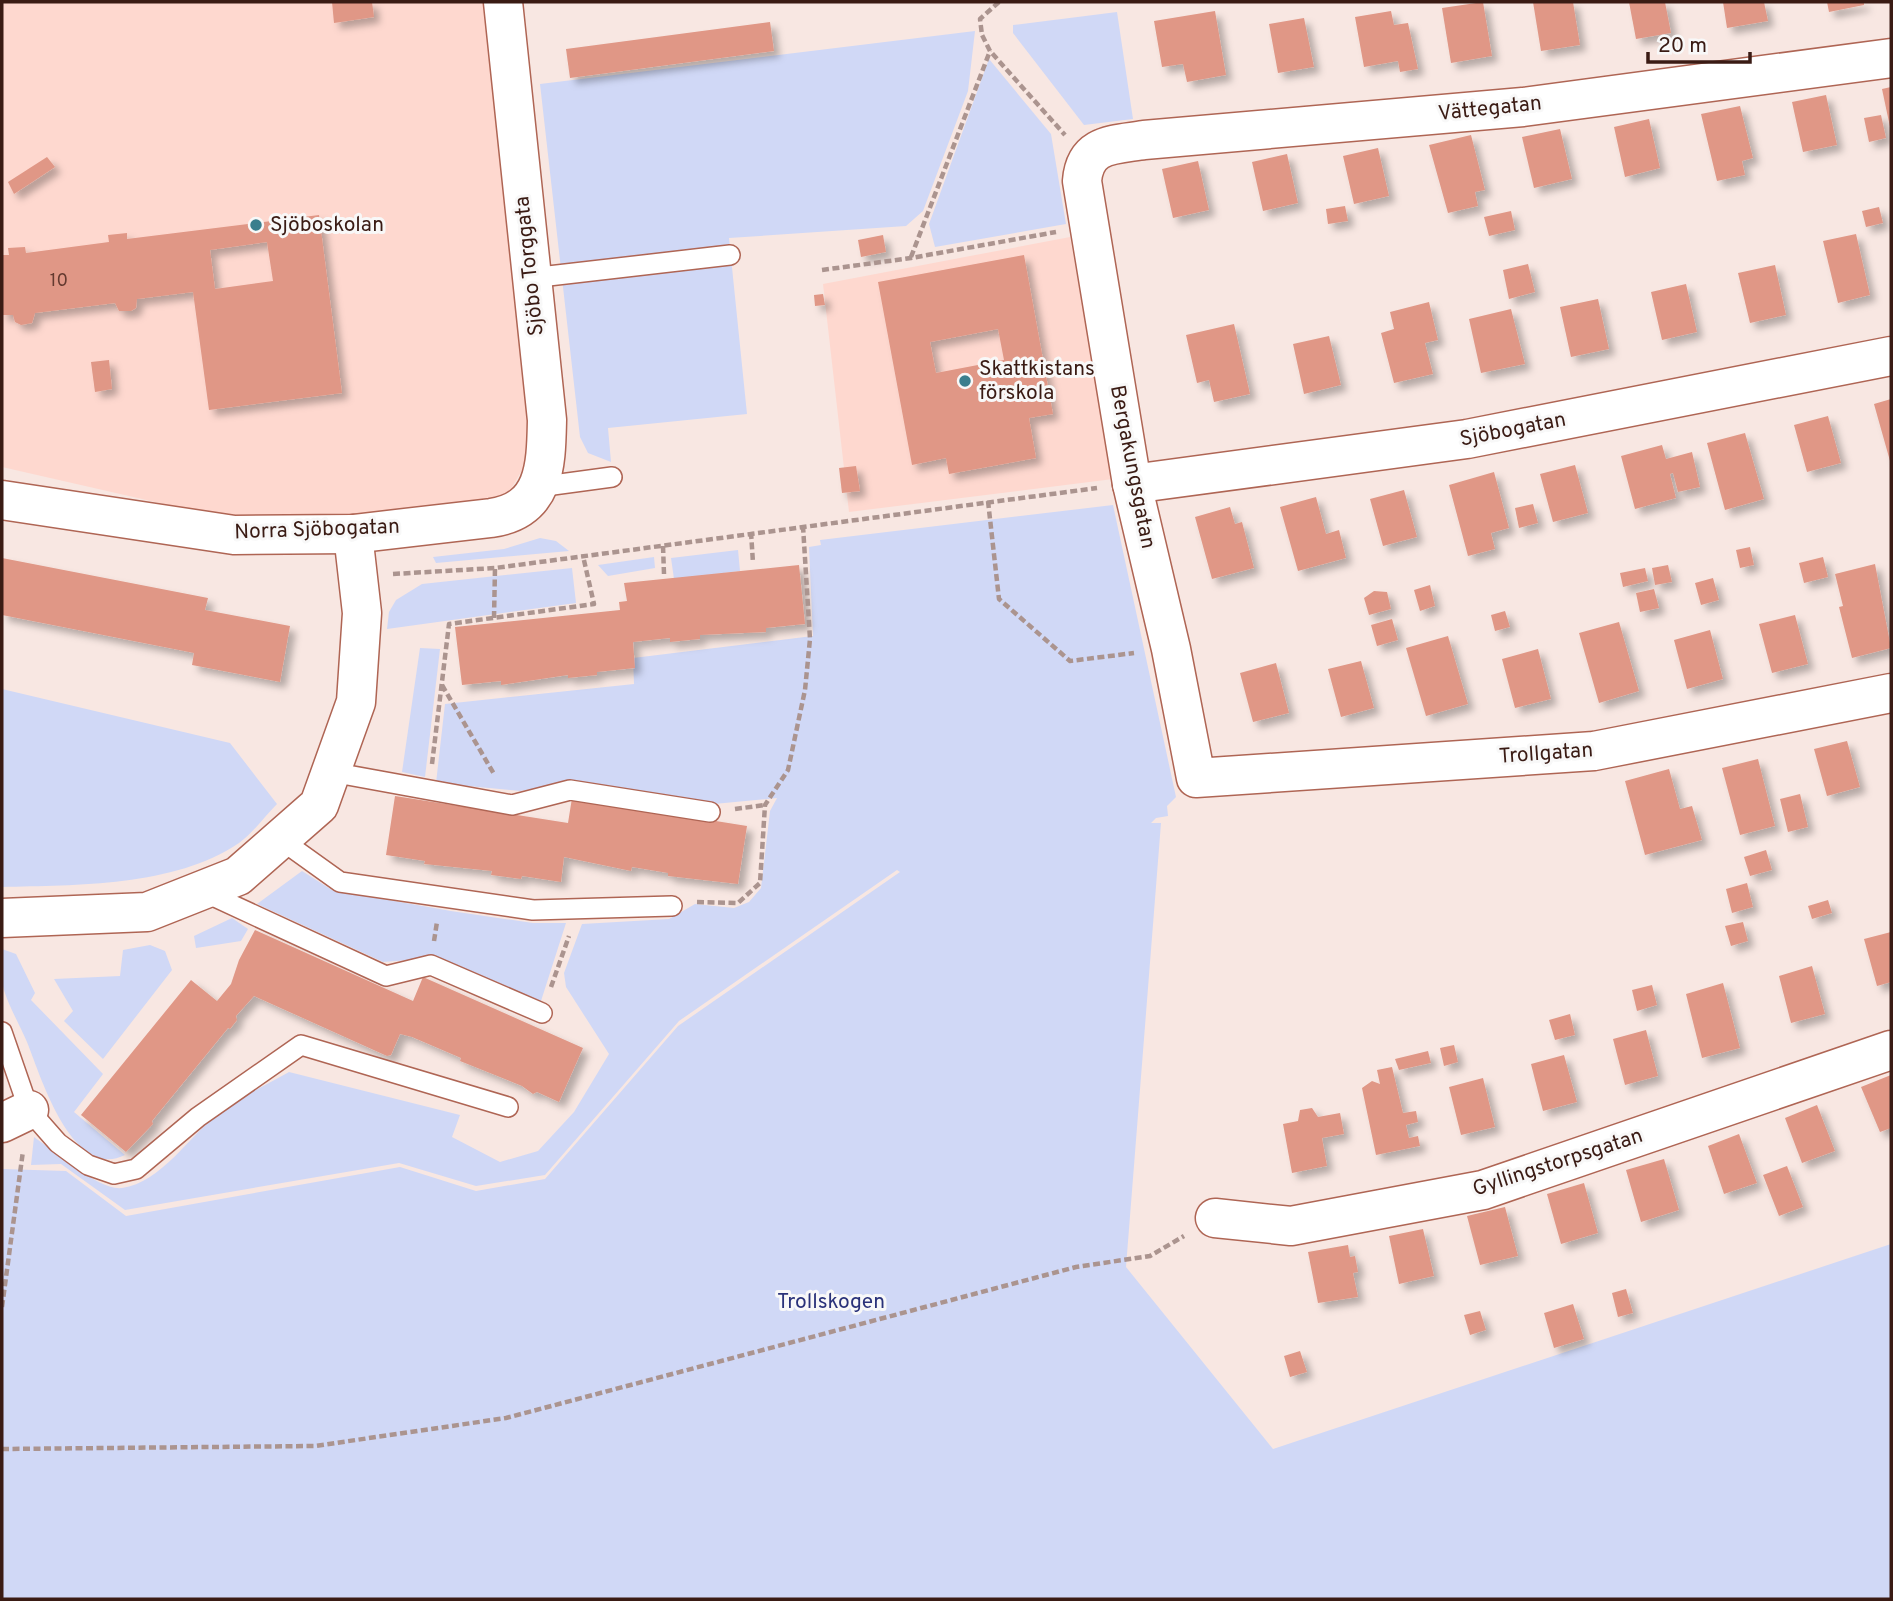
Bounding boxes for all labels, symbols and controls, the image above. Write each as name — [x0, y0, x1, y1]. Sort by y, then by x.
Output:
scale bar — [1648, 21, 1750, 65]
text: 20 m — [1658, 33, 1707, 60]
street label: Vättegatan — [1437, 90, 1543, 128]
street label: Sjöbo Torggata — [509, 195, 551, 337]
place label: Sjöboskolan — [270, 212, 384, 239]
marker: Sjöboskolan — [248, 217, 264, 233]
house number: 10 — [50, 270, 68, 293]
place label: Skattkistans förskola — [979, 356, 1095, 407]
marker: Skattkistans förskola — [957, 373, 973, 389]
street label: Bergakungsgatan — [1103, 383, 1161, 551]
street label: Sjöbogatan — [1458, 407, 1568, 453]
street label: Norra Sjöbogatan — [234, 514, 400, 546]
street label: Trollgatan — [1498, 737, 1594, 771]
street label: Gyllingstorpsgatan — [1469, 1123, 1647, 1203]
park label: Trollskogen — [777, 1289, 885, 1316]

